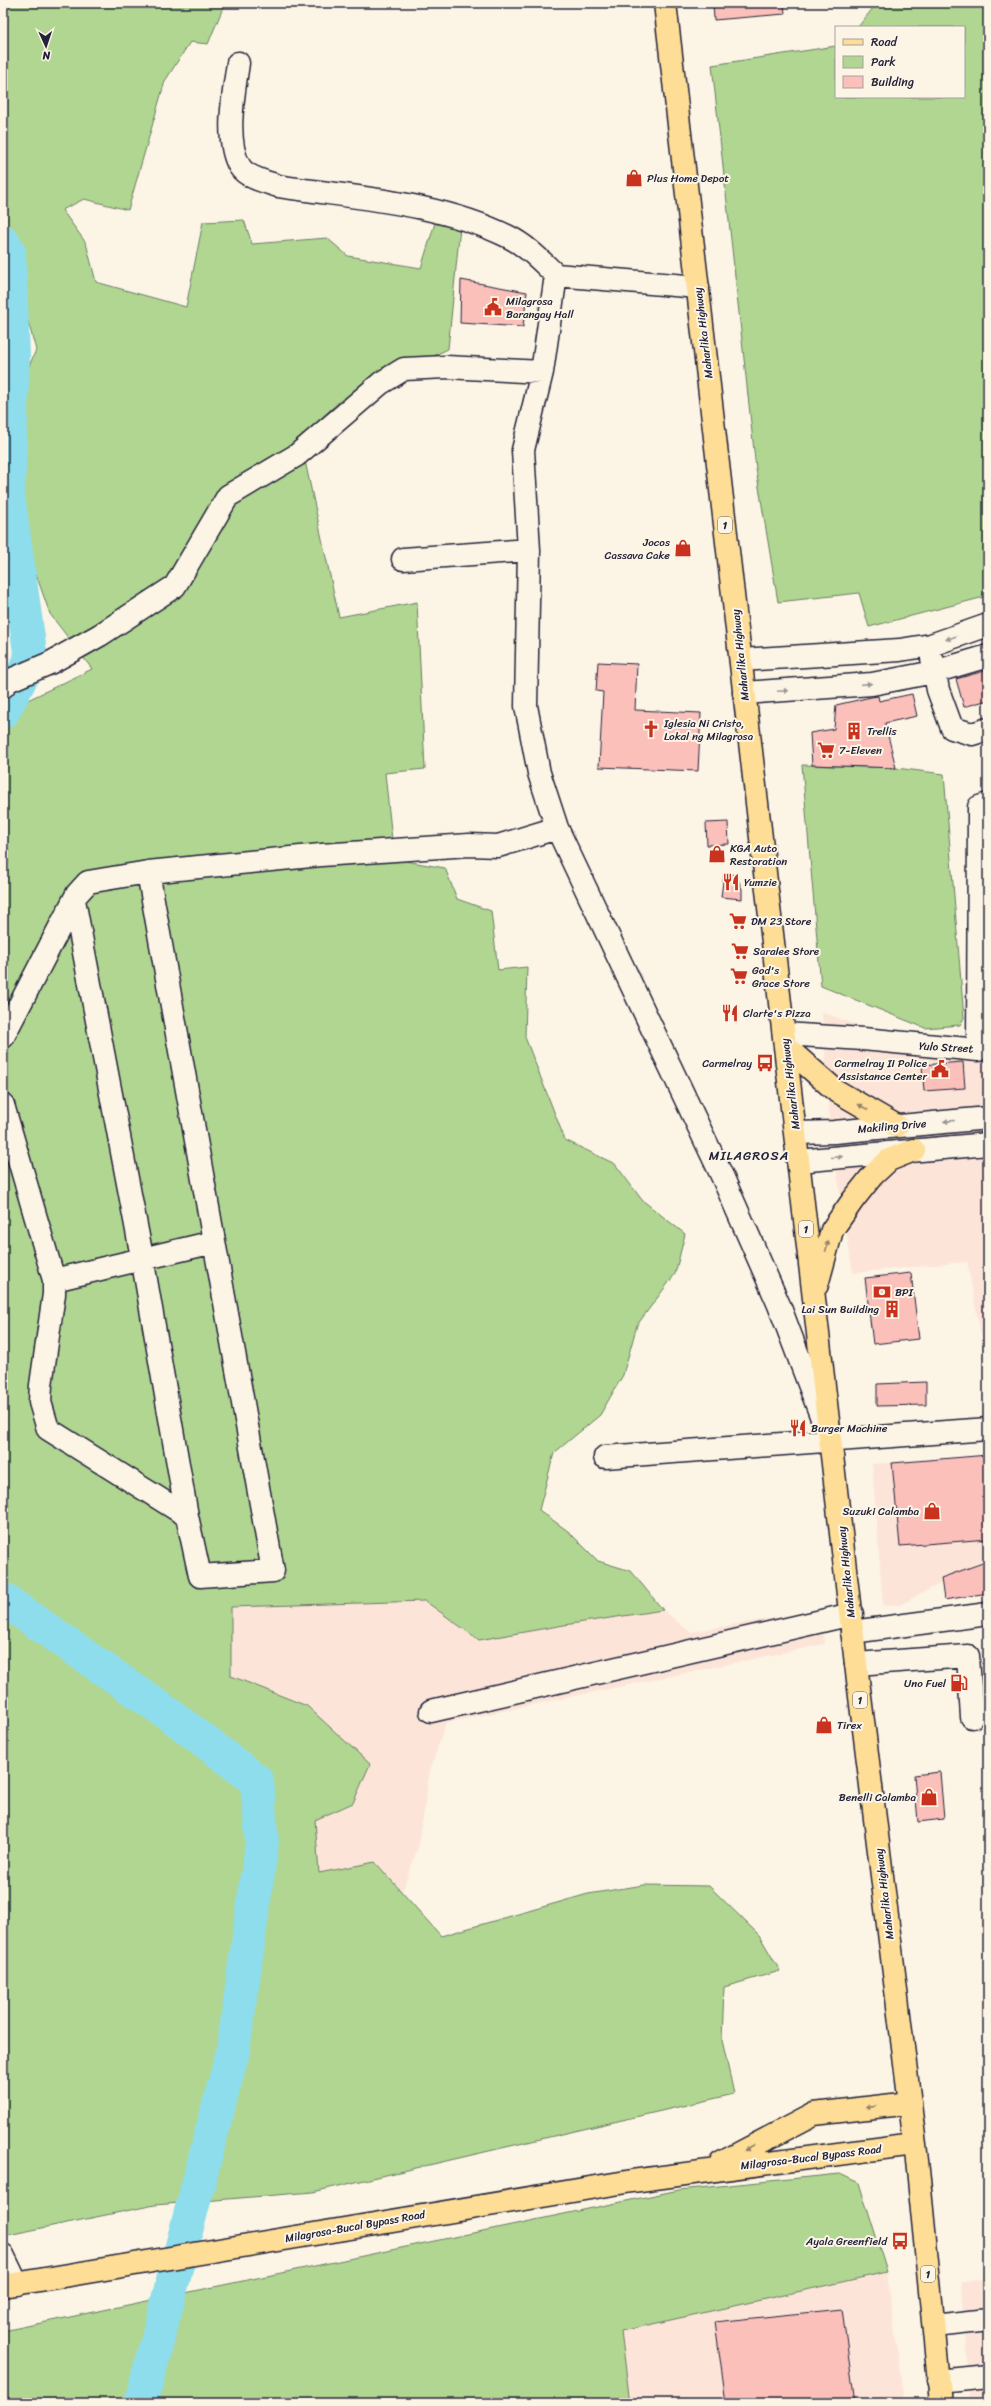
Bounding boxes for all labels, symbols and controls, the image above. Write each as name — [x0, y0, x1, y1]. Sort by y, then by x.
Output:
north arrow — [26, 26, 66, 66]
legend — [835, 26, 965, 98]
text: Road — [871, 31, 898, 53]
text: N — [42, 46, 52, 65]
text: Park — [871, 51, 896, 73]
text: Building — [871, 71, 914, 93]
shop icon: Plus Home Depot — [624, 168, 644, 188]
place label: Plus Home Depot — [647, 169, 729, 188]
street label: Maharlika Highway — [688, 286, 719, 380]
place label: Milagrosa Barangay Hall — [506, 292, 575, 324]
public building icon: Milagrosa Barangay Hall — [483, 297, 503, 317]
road number: 1 — [718, 517, 732, 533]
place label: Jocos Cassava Cake — [605, 533, 671, 565]
shop icon: Jocos Cassava Cake — [673, 538, 693, 558]
street label: Maharlika Highway — [726, 608, 755, 702]
one-way arrow — [945, 635, 957, 641]
one-way arrow — [860, 681, 872, 688]
one-way arrow — [777, 687, 789, 694]
place label: Iglesia Ni Cristo, Lokal ng Milagrosa — [663, 714, 754, 746]
church icon: Iglesia Ni Cristo, Lokal ng Milagrosa — [641, 719, 661, 739]
building icon: Trellis — [844, 721, 864, 741]
place label: Trellis — [867, 722, 898, 741]
supermarket icon: 7-Eleven — [816, 740, 836, 760]
place label: 7-Eleven — [839, 741, 882, 760]
place label: KGA Auto Restoration — [730, 839, 787, 871]
shop icon: KGA Auto Restoration — [707, 844, 727, 864]
restaurant icon: Yumzie — [721, 872, 741, 892]
place label: Yumzie — [744, 873, 777, 892]
supermarket icon: DM 23 Store — [728, 911, 748, 931]
place label: DM 23 Store — [751, 912, 812, 931]
supermarket icon: Saralee Store — [730, 941, 750, 961]
place label: Saralee Store — [753, 942, 820, 961]
place label: God's Grace Store — [752, 961, 810, 993]
supermarket icon: God's Grace Store — [729, 966, 749, 986]
restaurant icon: Clarte's Pizza — [720, 1003, 740, 1023]
place label: Clarte's Pizza — [743, 1004, 811, 1023]
street label: Maharlika Highway — [775, 1037, 806, 1131]
street label: Yulo Street — [918, 1037, 974, 1058]
bus stop icon: Carmelray — [755, 1053, 775, 1073]
place label: Carmelray — [702, 1054, 752, 1073]
place label: Carmelray II Police Assistance Center — [834, 1054, 928, 1086]
public building icon: Carmelray II Police Assistance Center — [930, 1059, 950, 1079]
one-way arrow — [857, 1104, 869, 1111]
street label: Makiling Drive — [857, 1114, 927, 1139]
one-way arrow — [943, 1118, 955, 1124]
district label: MILAGROSA — [709, 1144, 789, 1167]
one-way arrow — [831, 1154, 843, 1161]
road number: 1 — [799, 1221, 813, 1237]
one-way arrow — [825, 1240, 831, 1253]
bank icon: BPI — [872, 1282, 892, 1302]
place label: BPI — [895, 1283, 913, 1302]
building icon: Lai Sun Building — [882, 1299, 902, 1319]
place label: Lai Sun Building — [801, 1300, 879, 1319]
restaurant icon: Burger Machine — [788, 1418, 808, 1438]
place label: Burger Machine — [811, 1419, 888, 1438]
shop icon: Suzuki Calamba — [922, 1501, 942, 1521]
place label: Suzuki Calamba — [842, 1502, 919, 1521]
street label: Maharlika Highway — [832, 1525, 861, 1619]
fuel station icon: Uno Fuel — [949, 1673, 969, 1693]
place label: Uno Fuel — [904, 1674, 947, 1693]
road number: 1 — [853, 1692, 867, 1708]
shop icon: Tirex — [814, 1715, 834, 1735]
place label: Tirex — [837, 1716, 862, 1735]
shop icon: Benelli Calamba — [919, 1787, 939, 1807]
place label: Benelli Calamba — [839, 1788, 916, 1807]
street label: Maharlika Highway — [869, 1847, 900, 1941]
one-way arrow — [865, 2104, 877, 2111]
street label: Milagrosa-Bucal Bypass Road — [740, 2139, 884, 2176]
one-way arrow — [744, 2144, 755, 2151]
street label: Milagrosa-Bucal Bypass Road — [284, 2205, 428, 2248]
bus stop icon: Ayala Greenfield — [890, 2231, 910, 2251]
place label: Ayala Greenfield — [805, 2232, 888, 2251]
road number: 1 — [921, 2266, 935, 2282]

